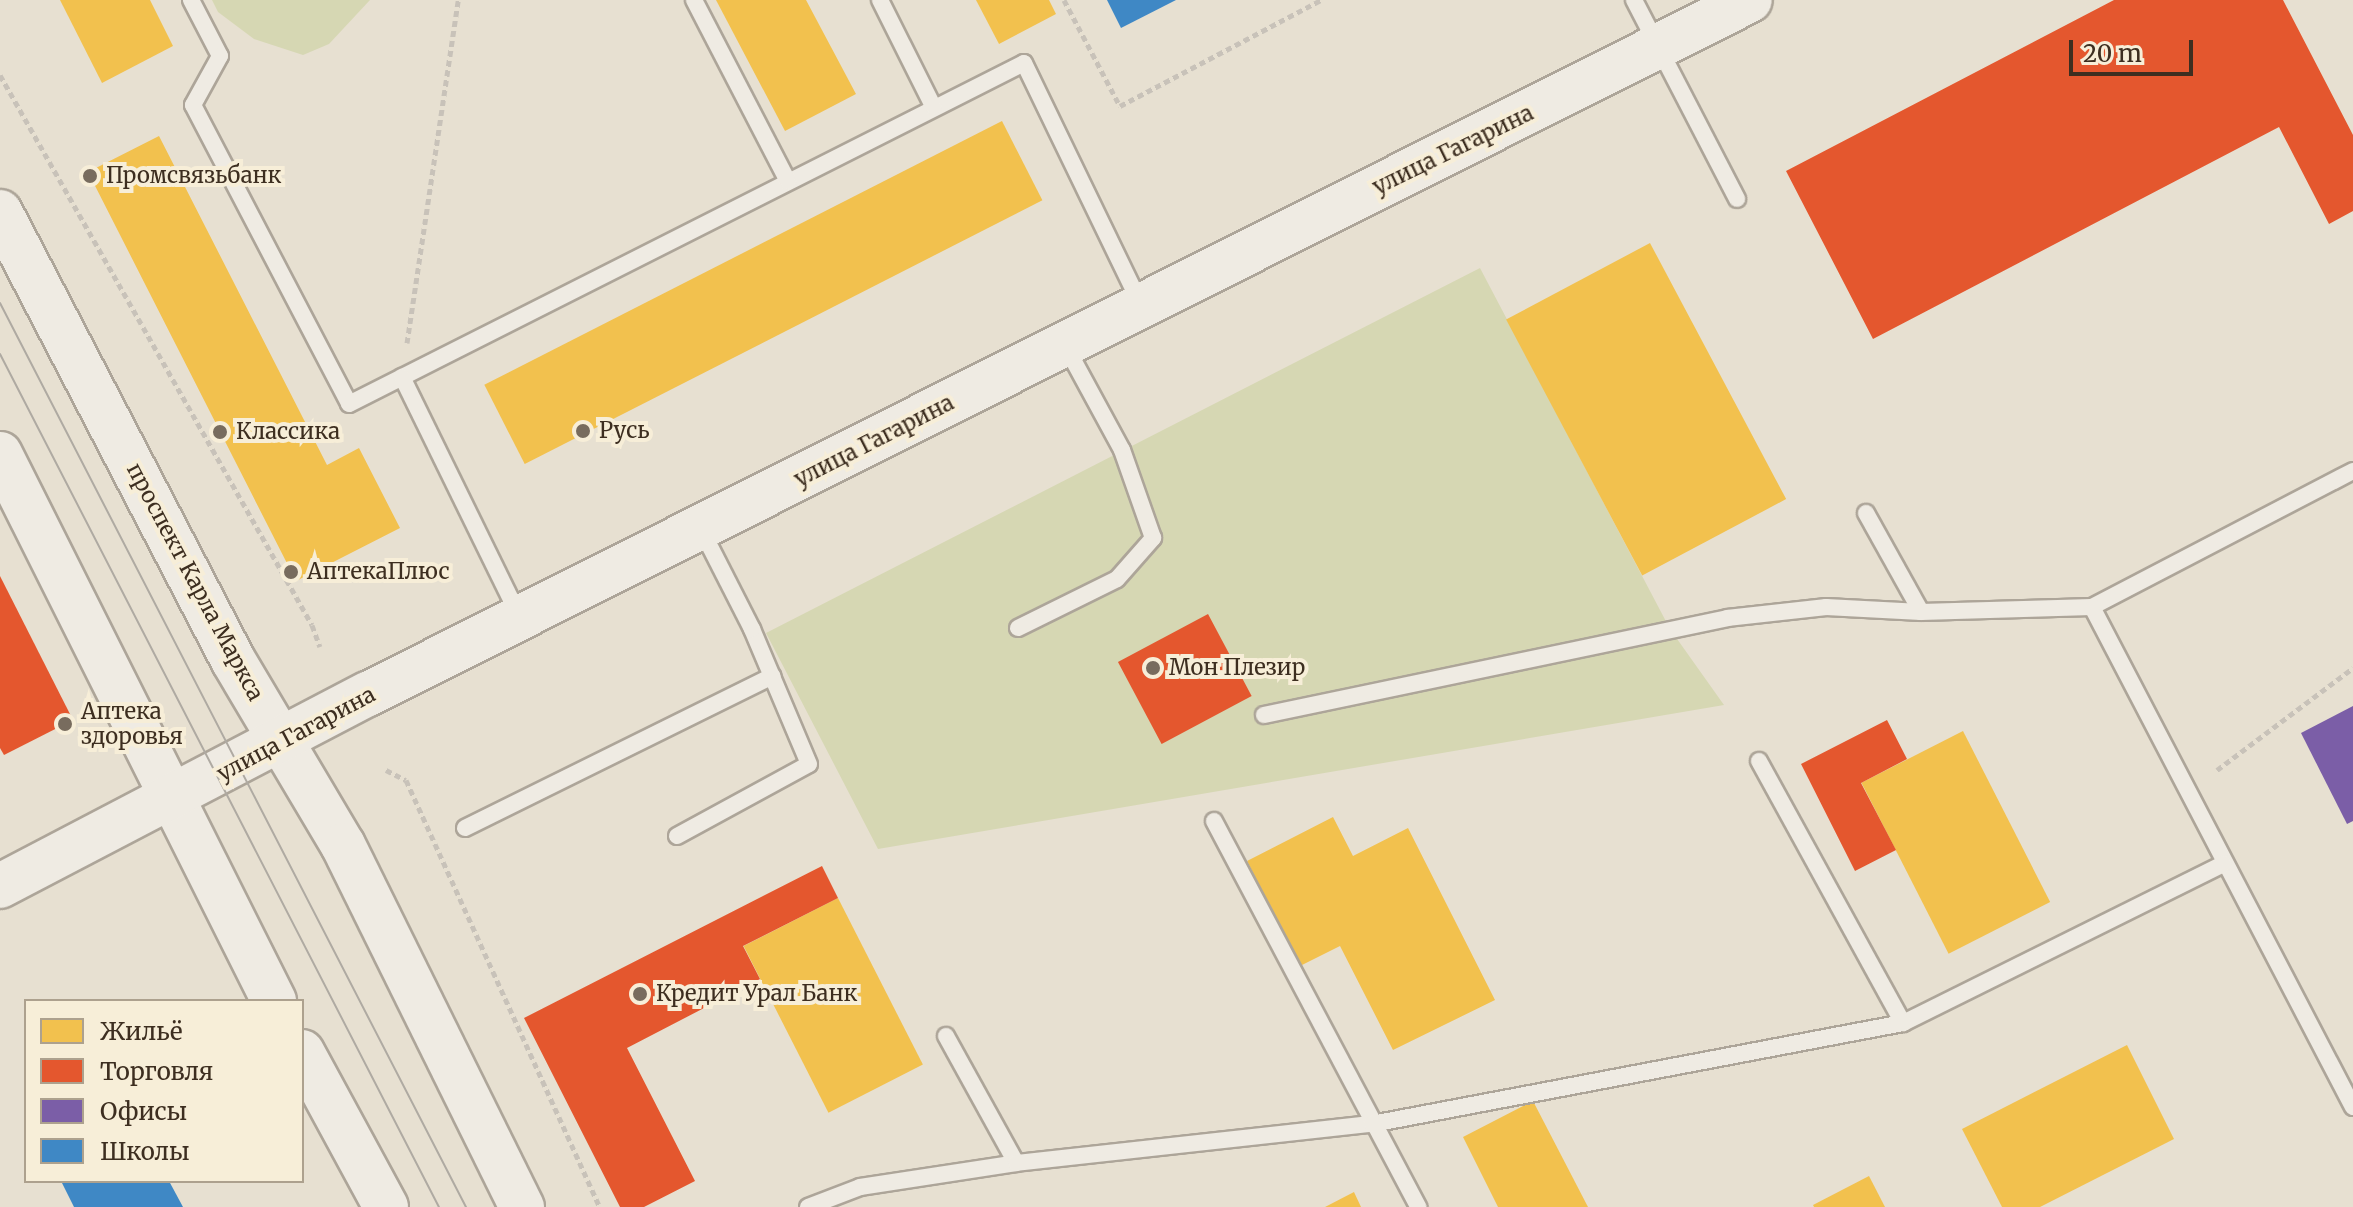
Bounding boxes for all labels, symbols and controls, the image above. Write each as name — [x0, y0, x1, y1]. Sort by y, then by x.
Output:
scale bar — [2073, 24, 2197, 74]
text: 20 m — [2083, 38, 2142, 69]
street label: улица Гагарина — [1368, 100, 1538, 200]
place label: Промсвязьбанк — [106, 163, 281, 189]
marker: Промсвязьбанк — [81, 167, 99, 185]
street label: улица Гагарина — [790, 389, 958, 493]
place label: Русь — [599, 418, 650, 444]
place label: Классика — [236, 419, 340, 445]
marker: Русь — [574, 422, 592, 440]
marker: Классика — [211, 423, 229, 441]
street label: проспект Карла Маркса — [121, 459, 269, 705]
place label: АптекаПлюс — [307, 559, 450, 585]
marker: АптекаПлюс — [282, 563, 300, 581]
place label: Мон Плезир — [1169, 655, 1305, 681]
marker: Мон Плезир — [1144, 659, 1162, 677]
street label: улица Гагарина — [212, 681, 380, 787]
place label: Аптека здоровья — [81, 698, 183, 750]
marker: Аптека здоровья — [56, 715, 74, 733]
place label: Кредит Урал Банк — [656, 981, 857, 1007]
marker: Кредит Урал Банк — [631, 985, 649, 1003]
legend — [24, 999, 304, 1183]
text: Жильё — [100, 1016, 183, 1047]
text: Торговля — [100, 1056, 213, 1087]
text: Офисы — [100, 1096, 187, 1127]
text: Школы — [100, 1136, 190, 1167]

